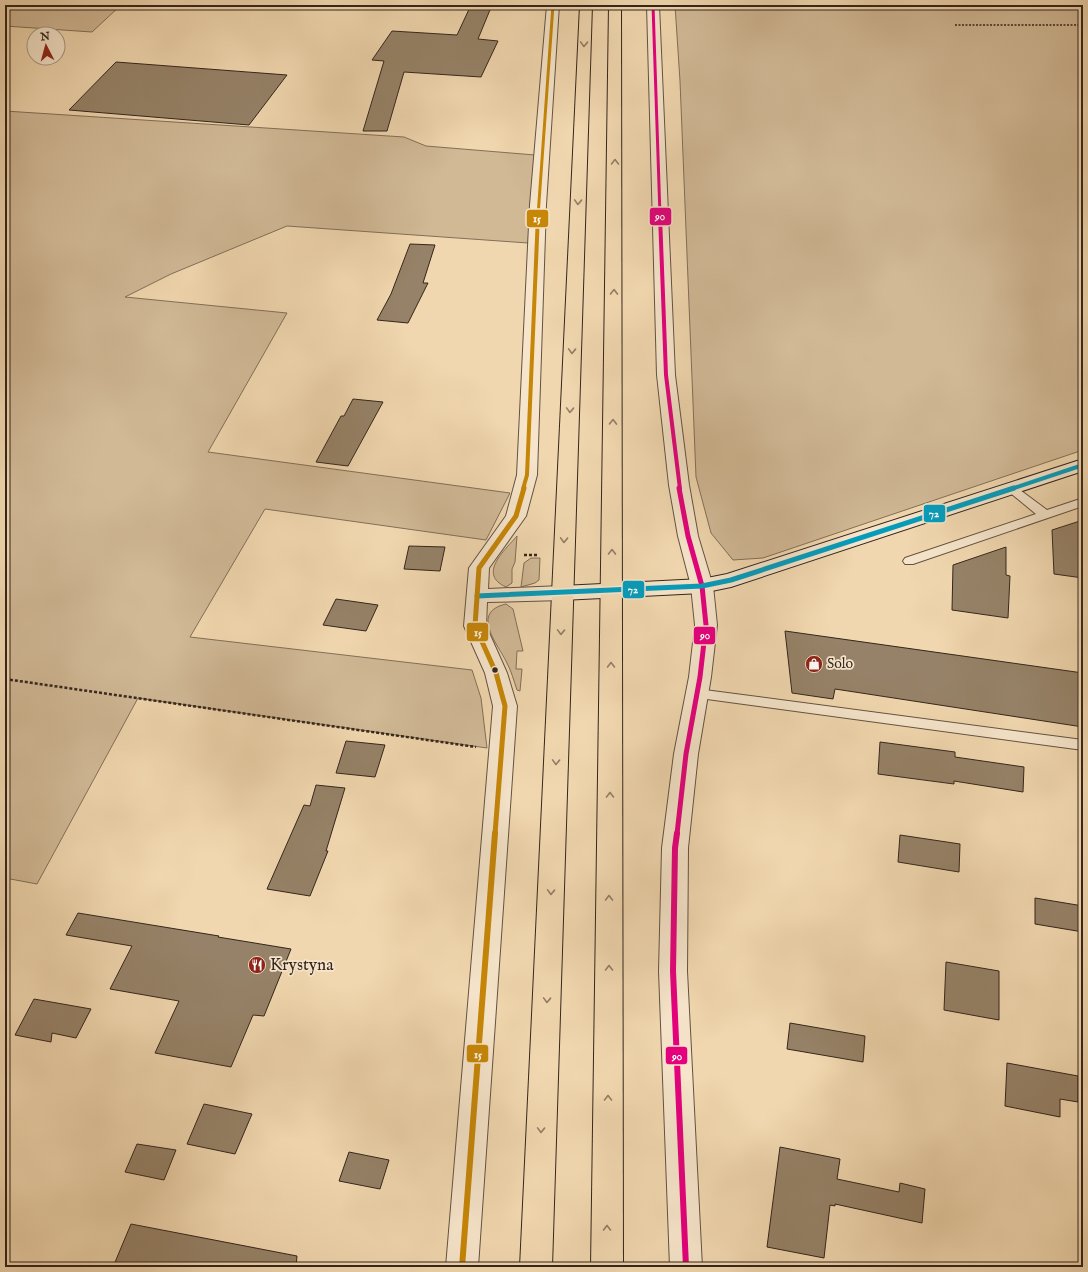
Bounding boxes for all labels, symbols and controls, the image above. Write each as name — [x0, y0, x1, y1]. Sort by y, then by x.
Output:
north arrow — [26, 26, 66, 66]
text: N — [39, 30, 51, 45]
one-way arrow — [580, 41, 588, 47]
one-way arrow — [611, 159, 619, 165]
one-way arrow — [574, 199, 582, 205]
line badge: 90 — [649, 207, 672, 226]
line badge: 15 — [526, 209, 549, 228]
text: 90 — [654, 210, 666, 224]
text: 15 — [533, 212, 541, 226]
one-way arrow — [610, 289, 618, 295]
one-way arrow — [568, 348, 576, 354]
one-way arrow — [565, 407, 574, 413]
one-way arrow — [609, 419, 617, 425]
line badge: 72 — [923, 504, 946, 523]
text: 72 — [929, 507, 940, 521]
one-way arrow — [560, 537, 569, 543]
one-way arrow — [607, 549, 616, 555]
line badge: 72 — [622, 580, 645, 599]
text: 72 — [628, 583, 639, 597]
line badge: 15 — [466, 622, 489, 642]
text: 15 — [474, 626, 482, 640]
line badge: 90 — [693, 626, 716, 645]
one-way arrow — [556, 629, 565, 635]
text: 90 — [699, 629, 711, 643]
shop icon: Solo — [804, 654, 824, 674]
place label: Solo — [827, 655, 853, 673]
one-way arrow — [607, 662, 615, 668]
unlabelled marker — [490, 665, 500, 675]
one-way arrow — [552, 759, 560, 765]
one-way arrow — [606, 792, 614, 798]
one-way arrow — [547, 889, 555, 895]
one-way arrow — [605, 895, 613, 901]
restaurant icon: Krystyna — [247, 955, 267, 975]
place label: Krystyna — [270, 955, 334, 976]
one-way arrow — [604, 965, 613, 971]
one-way arrow — [543, 997, 551, 1003]
line badge: 15 — [466, 1044, 489, 1063]
line badge: 90 — [665, 1046, 688, 1065]
text: 15 — [474, 1048, 482, 1062]
text: 90 — [671, 1050, 683, 1064]
one-way arrow — [604, 1095, 612, 1101]
one-way arrow — [537, 1127, 546, 1133]
one-way arrow — [603, 1225, 611, 1231]

